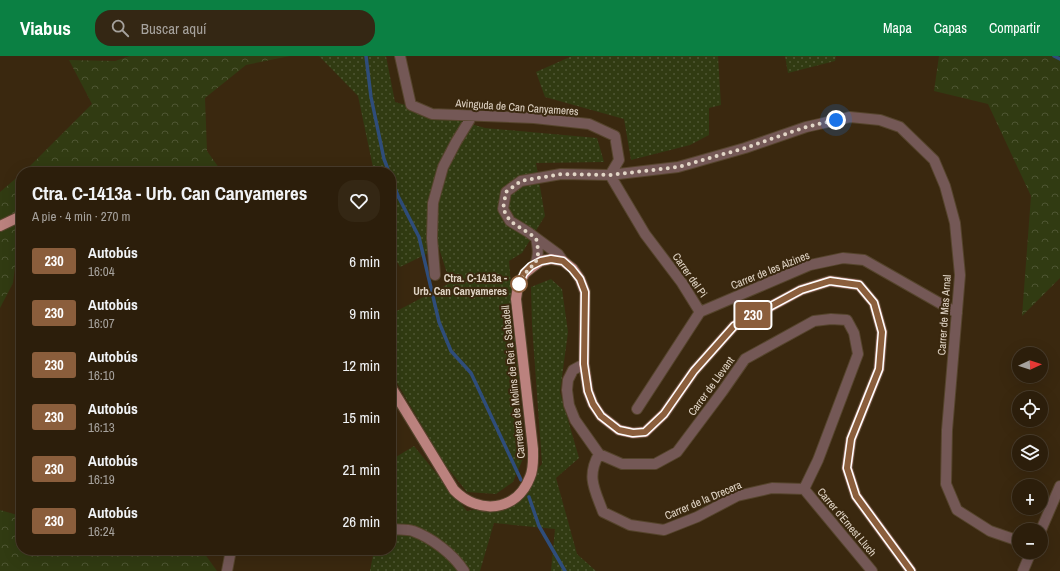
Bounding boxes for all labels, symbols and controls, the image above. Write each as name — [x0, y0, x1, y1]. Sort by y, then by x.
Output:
search box — [95, 10, 375, 46]
text: Viabus — [20, 15, 71, 41]
icon: search — [109, 17, 131, 39]
text: Buscar aquí — [141, 18, 206, 39]
text: Mapa — [883, 19, 912, 37]
text: Capas — [934, 19, 967, 37]
text: Compartir — [989, 19, 1040, 37]
street label: Avinguda de Can Canyameres — [454, 96, 579, 118]
your location — [826, 110, 846, 130]
text: Ctra. C-1413a - Urb. Can Canyameres — [32, 180, 307, 206]
button: heart — [338, 180, 380, 222]
text: A pie · 4 min · 270 m — [32, 208, 130, 225]
text: Autobús — [88, 242, 138, 263]
street label: Carrer de les Alzines — [729, 248, 812, 292]
street label: Carrer del Pi — [670, 250, 710, 300]
text: 6 min — [349, 251, 380, 272]
text: 230 — [44, 252, 64, 270]
text: 16:04 — [88, 263, 115, 280]
place label: Ctra. C-1413a - Urb. Can Canyameres — [413, 271, 507, 298]
street label: Carrer de Mas Arnal — [934, 274, 954, 356]
marker: Ctra. C-1413a - Urb. Can Canyameres — [510, 275, 528, 293]
text: Autobús — [88, 294, 138, 315]
line badge: 230 — [730, 302, 776, 328]
text: 9 min — [349, 303, 380, 324]
text: 230 — [44, 304, 64, 322]
street label: Carretera de Molins de Rei a Sabadell — [498, 305, 528, 459]
text: 230 — [743, 306, 763, 324]
text: 16:07 — [88, 315, 115, 332]
text: Autobús — [88, 346, 138, 367]
north arrow — [1012, 347, 1048, 383]
map controls — [1012, 347, 1048, 559]
street label: Carrer de Llevant — [685, 353, 737, 418]
text: 12 min — [342, 355, 380, 376]
text: 230 — [44, 356, 64, 374]
text: 16:10 — [88, 367, 115, 384]
button: locate — [1012, 391, 1048, 427]
text: Autobús — [88, 398, 138, 419]
text: 15 min — [342, 407, 380, 428]
text: 230 — [44, 408, 64, 426]
text: 16:13 — [88, 419, 115, 436]
button: layers — [1012, 435, 1048, 471]
text: Autobús — [88, 450, 138, 471]
text: 21 min — [342, 459, 380, 480]
text: 230 — [44, 460, 64, 478]
text: 16:19 — [88, 471, 115, 488]
street label: Carrer de la Drecera — [662, 477, 744, 523]
button: + — [1012, 479, 1048, 515]
street label: Carrer d'Ernest Lluch — [814, 485, 880, 559]
text: Autobús — [88, 502, 138, 523]
text: 26 min — [342, 511, 380, 532]
text: 230 — [44, 512, 64, 530]
text: 16:24 — [88, 523, 115, 540]
button: − — [1012, 523, 1048, 559]

